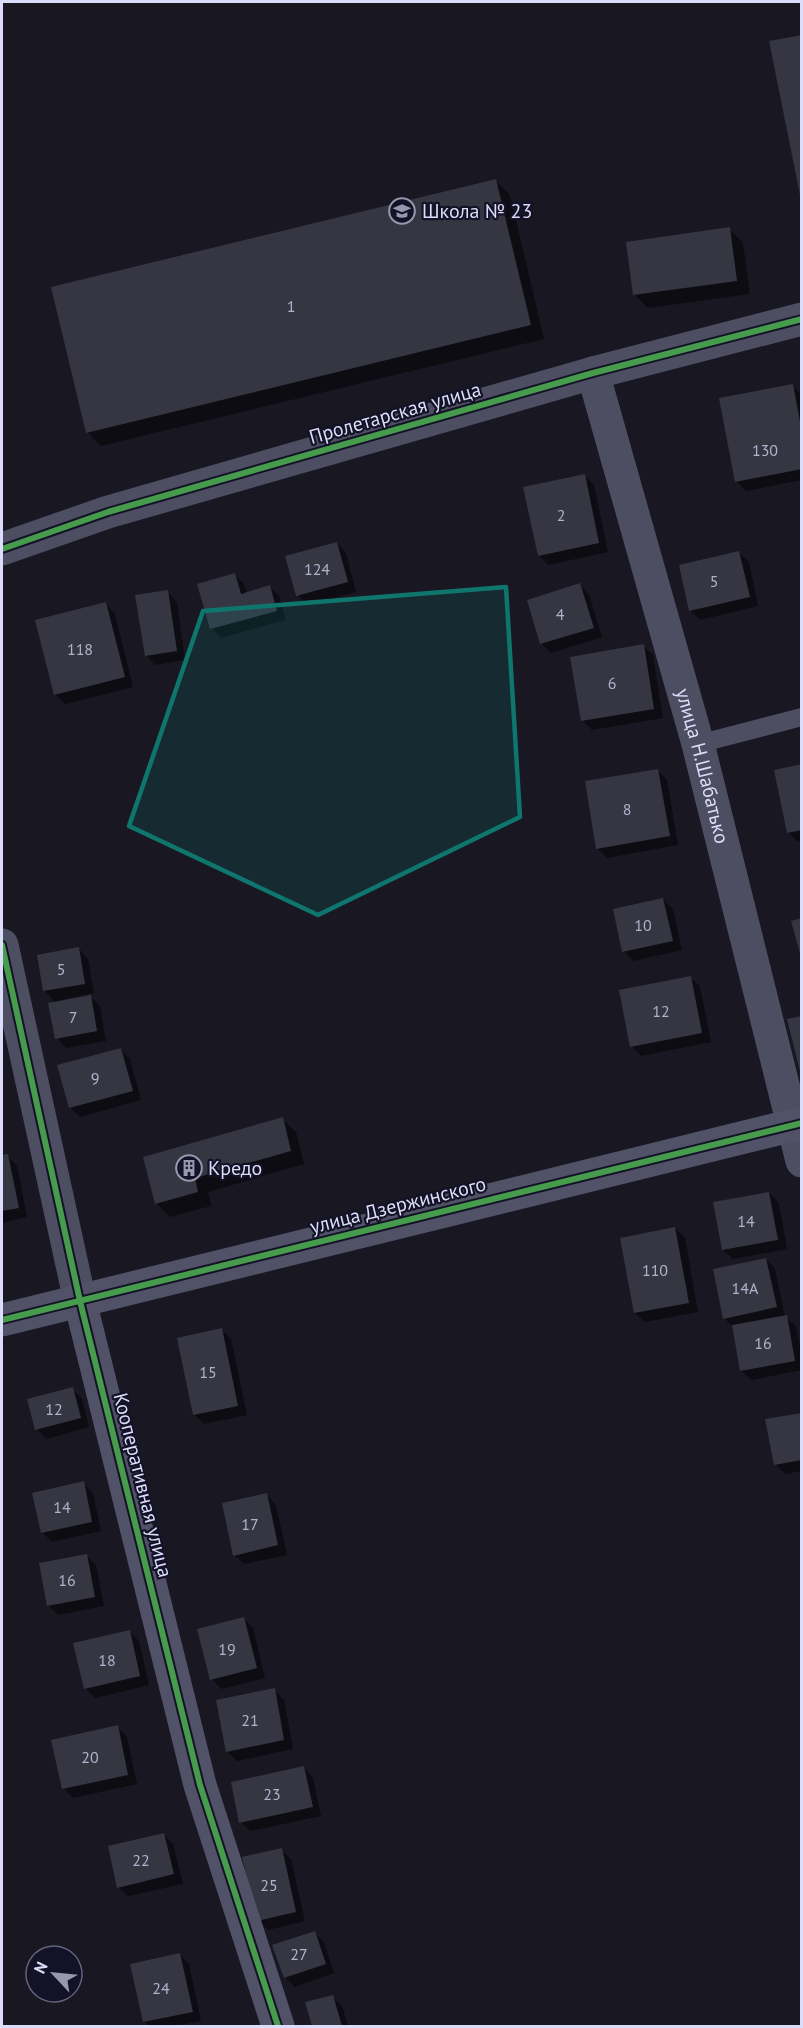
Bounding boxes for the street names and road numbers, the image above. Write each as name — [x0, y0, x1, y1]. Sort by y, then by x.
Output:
street label: Пролетарская улица — [306, 376, 484, 450]
street label: улица Н.Шабатько — [670, 685, 735, 846]
street label: улица Дзержинского — [307, 1171, 489, 1239]
street label: Кооперативная улица — [107, 1390, 179, 1580]

